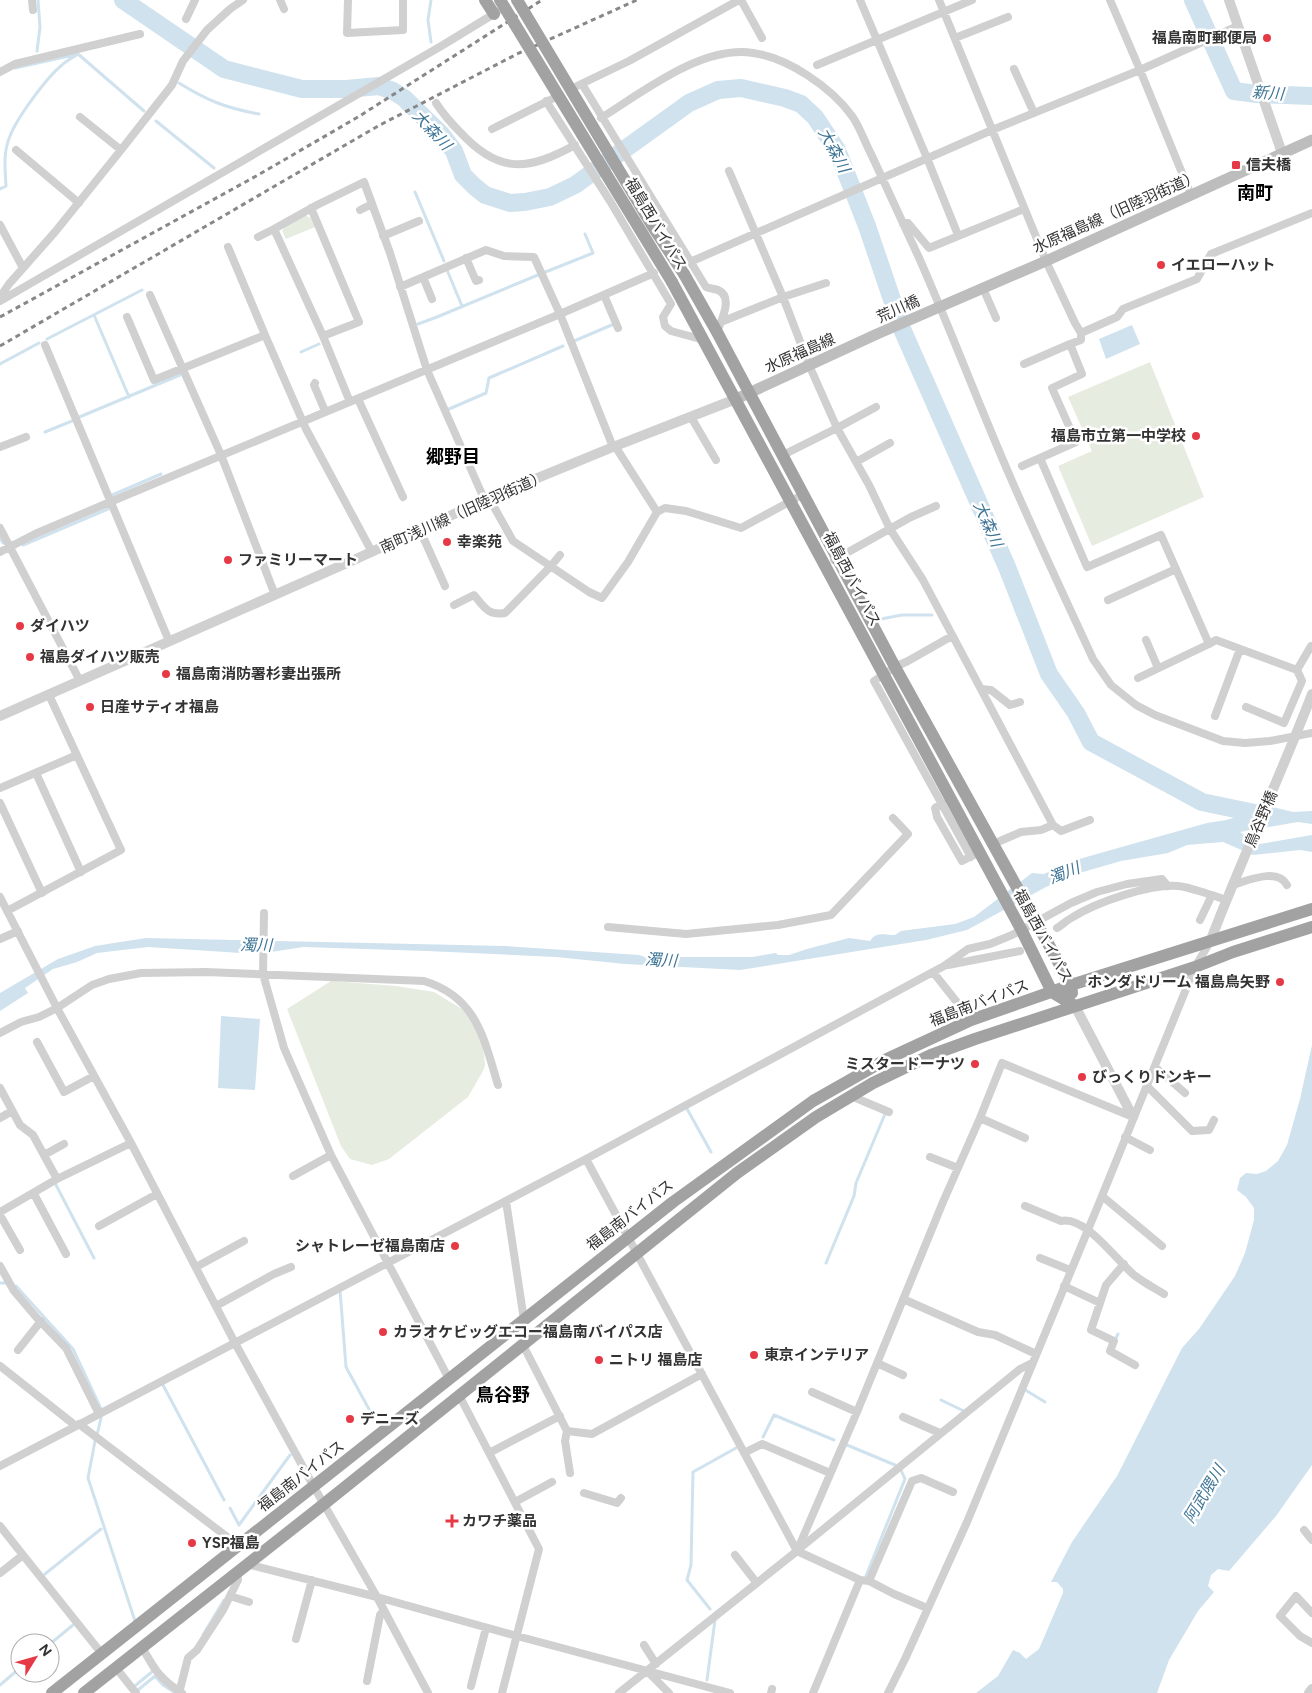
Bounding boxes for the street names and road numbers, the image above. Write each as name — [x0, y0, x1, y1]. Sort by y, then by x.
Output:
street label: 水原福島線（旧陸羽街道） — [1030, 167, 1202, 257]
street label: 福島西バイパス — [621, 174, 691, 274]
street label: 荒川橋 — [874, 292, 922, 326]
street label: 水原福島線 — [762, 330, 838, 376]
street label: 南町浅川線（旧陸羽街道） — [377, 467, 549, 557]
street label: 福島西バイパス — [819, 529, 885, 629]
street label: 鳥谷野橋 — [1241, 788, 1281, 850]
street label: 福島西バイパス — [1010, 886, 1076, 986]
street label: 福島南バイパス — [927, 976, 1031, 1030]
street label: 福島南バイパス — [583, 1176, 677, 1254]
street label: 福島南バイパス — [254, 1437, 348, 1515]

